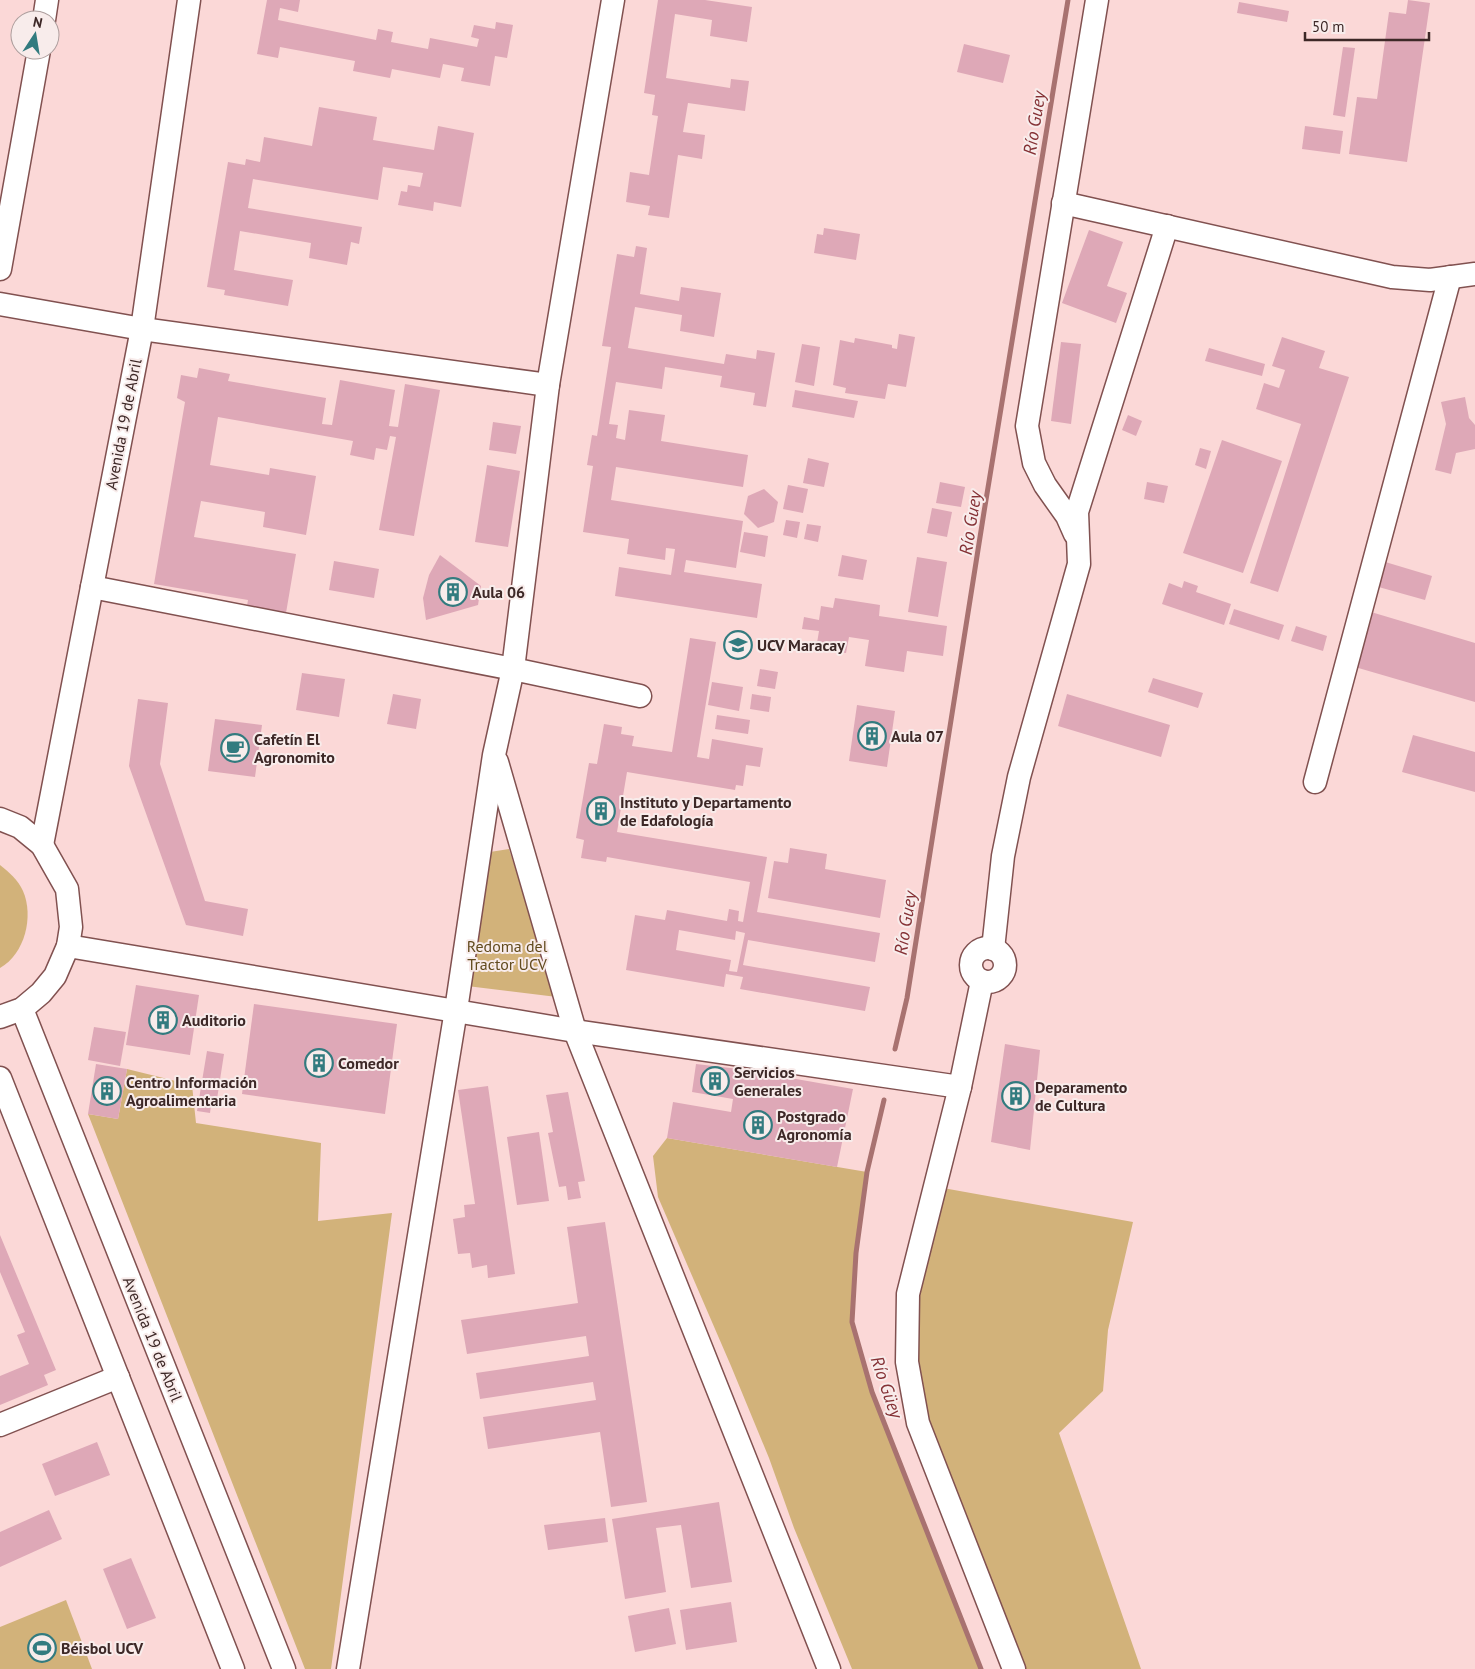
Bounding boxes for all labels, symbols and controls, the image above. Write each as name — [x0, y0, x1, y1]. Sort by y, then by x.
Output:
north arrow — [10, 10, 60, 60]
scale bar — [1305, 10, 1429, 42]
text: N — [31, 13, 44, 32]
text: 50 m — [1312, 17, 1345, 36]
water label: Río Guey — [1018, 88, 1051, 157]
street label: Avenida 19 de Abril — [101, 357, 146, 491]
water label: Río Guey — [954, 488, 987, 557]
building icon: Aula 06 — [438, 577, 468, 607]
place label: Aula 06 — [472, 582, 525, 602]
school or university icon: UCV Maracay — [723, 630, 753, 660]
place label: UCV Maracay — [757, 635, 845, 655]
building icon: Aula 07 — [857, 721, 887, 751]
place label: Aula 07 — [891, 726, 944, 746]
place label: Cafetín El Agronomito — [254, 729, 335, 767]
cafe icon: Cafetín El Agronomito — [220, 733, 250, 763]
place label: Instituto y Departamento de Edafología — [620, 792, 792, 830]
building icon: Instituto y Departamento de Edafología — [586, 796, 616, 826]
water label: Río Guey — [889, 888, 922, 957]
park label: Redoma del Tractor UCV — [467, 936, 548, 974]
building icon: Auditorio — [148, 1005, 178, 1035]
place label: Auditorio — [182, 1010, 246, 1030]
building icon: Comedor — [304, 1048, 334, 1078]
place label: Comedor — [338, 1053, 399, 1073]
place label: Servicios Generales — [734, 1062, 802, 1100]
building icon: Servicios Generales — [700, 1066, 730, 1096]
place label: Centro Información Agroalimentaria — [126, 1072, 257, 1110]
building icon: Centro Información Agroalimentaria — [92, 1076, 122, 1106]
place label: Deparamento de Cultura — [1035, 1077, 1128, 1115]
building icon: Deparamento de Cultura — [1001, 1081, 1031, 1111]
place label: Postgrado Agronomía — [777, 1106, 852, 1144]
building icon: Postgrado Agronomía — [743, 1110, 773, 1140]
street label: Avenida 19 de Abril — [119, 1274, 187, 1405]
water label: Río Güey — [866, 1353, 909, 1422]
sports icon: Béisbol UCV — [27, 1633, 57, 1663]
place label: Béisbol UCV — [61, 1638, 143, 1658]

